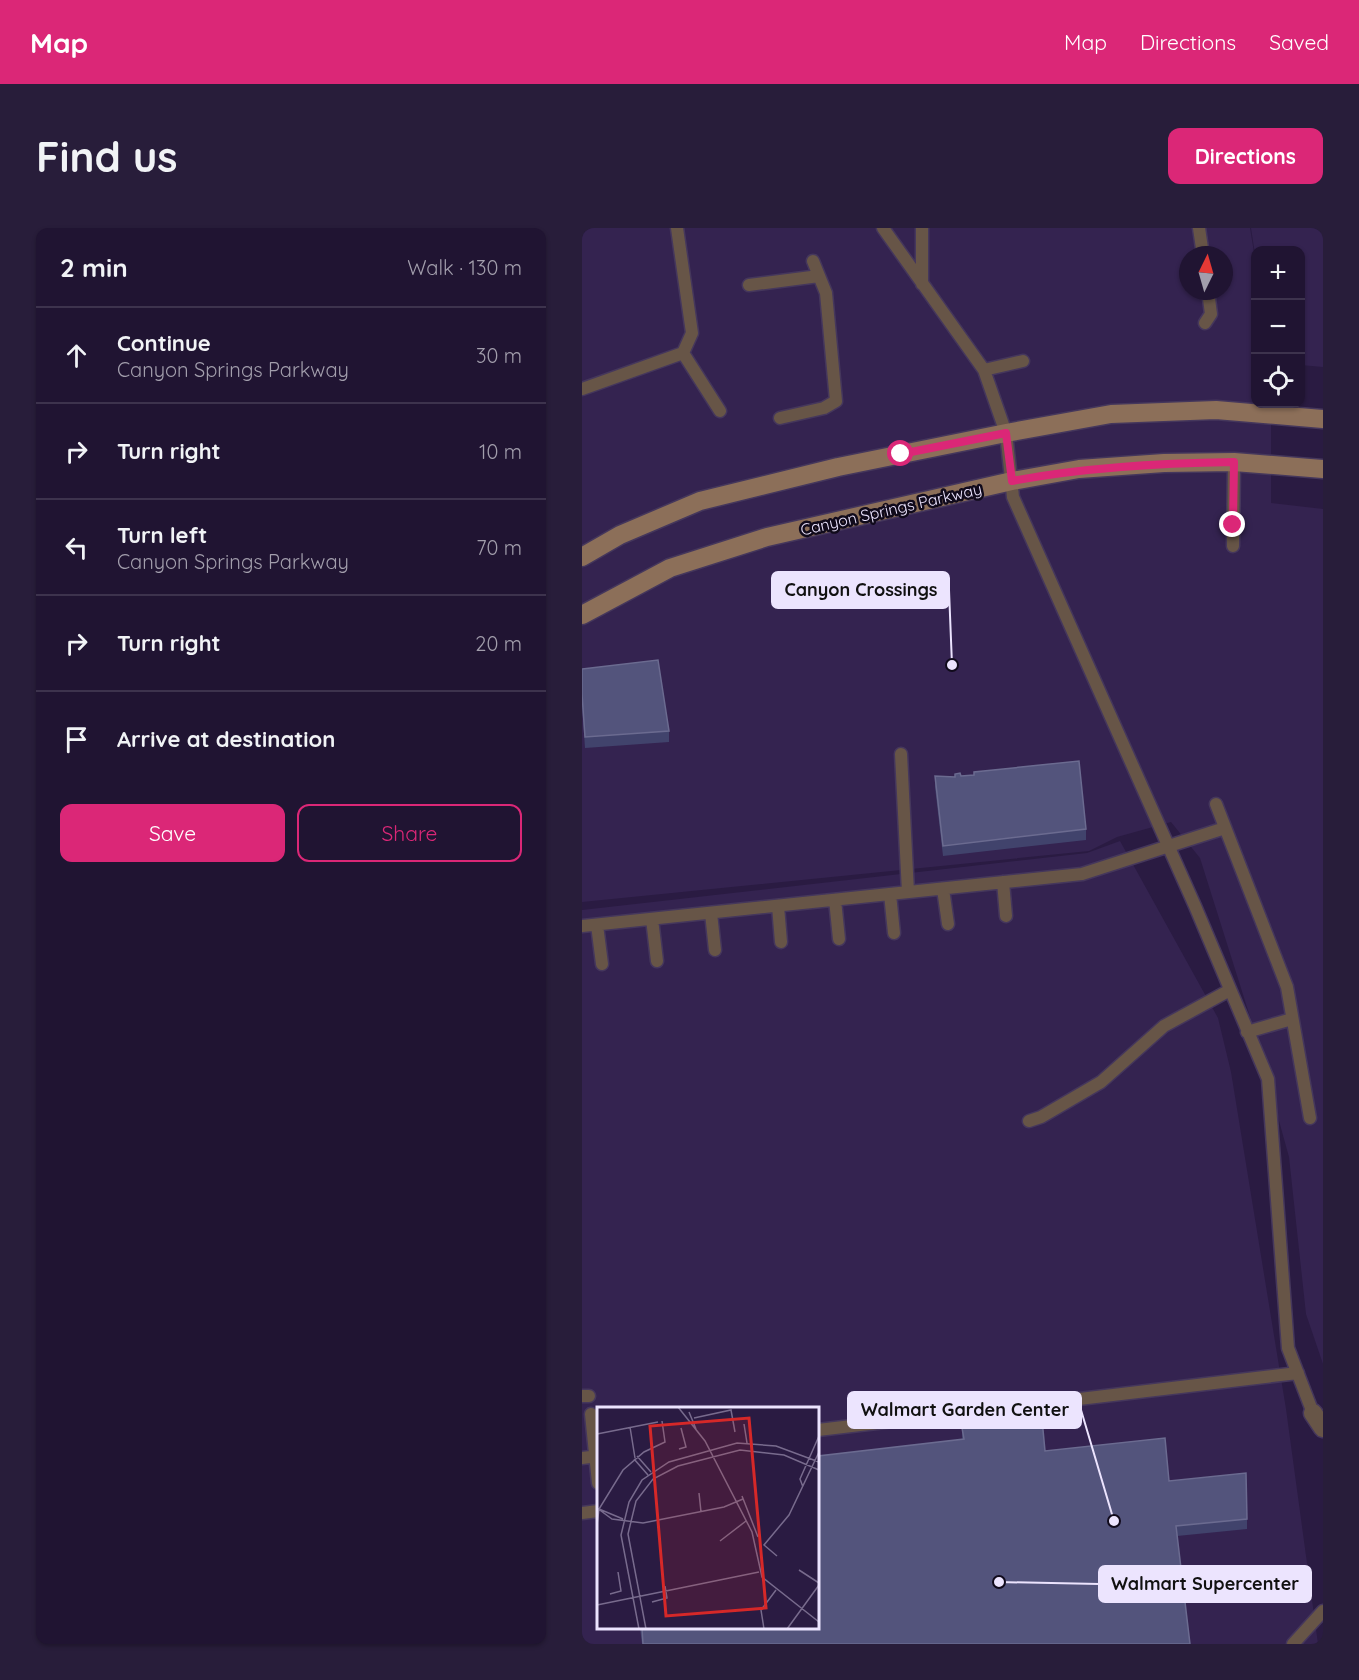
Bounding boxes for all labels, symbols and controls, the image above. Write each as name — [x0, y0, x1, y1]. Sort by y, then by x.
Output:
text: Map — [30, 25, 88, 60]
text: Map — [1064, 29, 1107, 55]
text: Directions — [1140, 29, 1236, 55]
text: Saved — [1269, 29, 1329, 55]
button: Directions — [1168, 128, 1323, 184]
text: Find us — [36, 130, 178, 183]
north arrow — [1179, 246, 1233, 300]
map controls — [1251, 246, 1305, 408]
button: + — [1251, 246, 1305, 300]
text: 2 min — [60, 251, 128, 284]
text: Walk · 130 m — [407, 255, 522, 280]
button: − — [1251, 300, 1305, 354]
text: Continue — [117, 329, 211, 357]
icon: ahead — [60, 339, 93, 372]
text: 30 m — [476, 343, 522, 368]
button: locate — [1251, 354, 1305, 408]
text: Canyon Springs Parkway — [117, 357, 349, 382]
icon: right — [60, 435, 93, 468]
text: Turn right — [117, 437, 221, 465]
text: 10 m — [479, 439, 522, 464]
route start — [887, 440, 913, 466]
street label: Canyon Springs Parkway — [798, 478, 984, 540]
route end — [1219, 511, 1245, 537]
text: Turn left — [117, 521, 207, 549]
icon: left — [60, 531, 93, 564]
text: 70 m — [476, 535, 522, 560]
text: Canyon Springs Parkway — [117, 549, 349, 574]
callout: Canyon Crossings — [772, 572, 949, 608]
text: Canyon Crossings — [785, 578, 938, 601]
icon: right — [60, 627, 93, 660]
text: Turn right — [117, 629, 221, 657]
text: 20 m — [475, 631, 522, 656]
icon: arrive — [60, 723, 93, 756]
text: Arrive at destination — [117, 725, 335, 753]
button: Save — [60, 804, 285, 862]
button: Share — [297, 804, 522, 862]
callout: Walmart Garden Center — [848, 1392, 1081, 1428]
text: Walmart Garden Center — [861, 1398, 1069, 1421]
inset map — [597, 1407, 819, 1629]
callout: Walmart Supercenter — [1099, 1566, 1311, 1602]
text: Walmart Supercenter — [1111, 1572, 1299, 1595]

